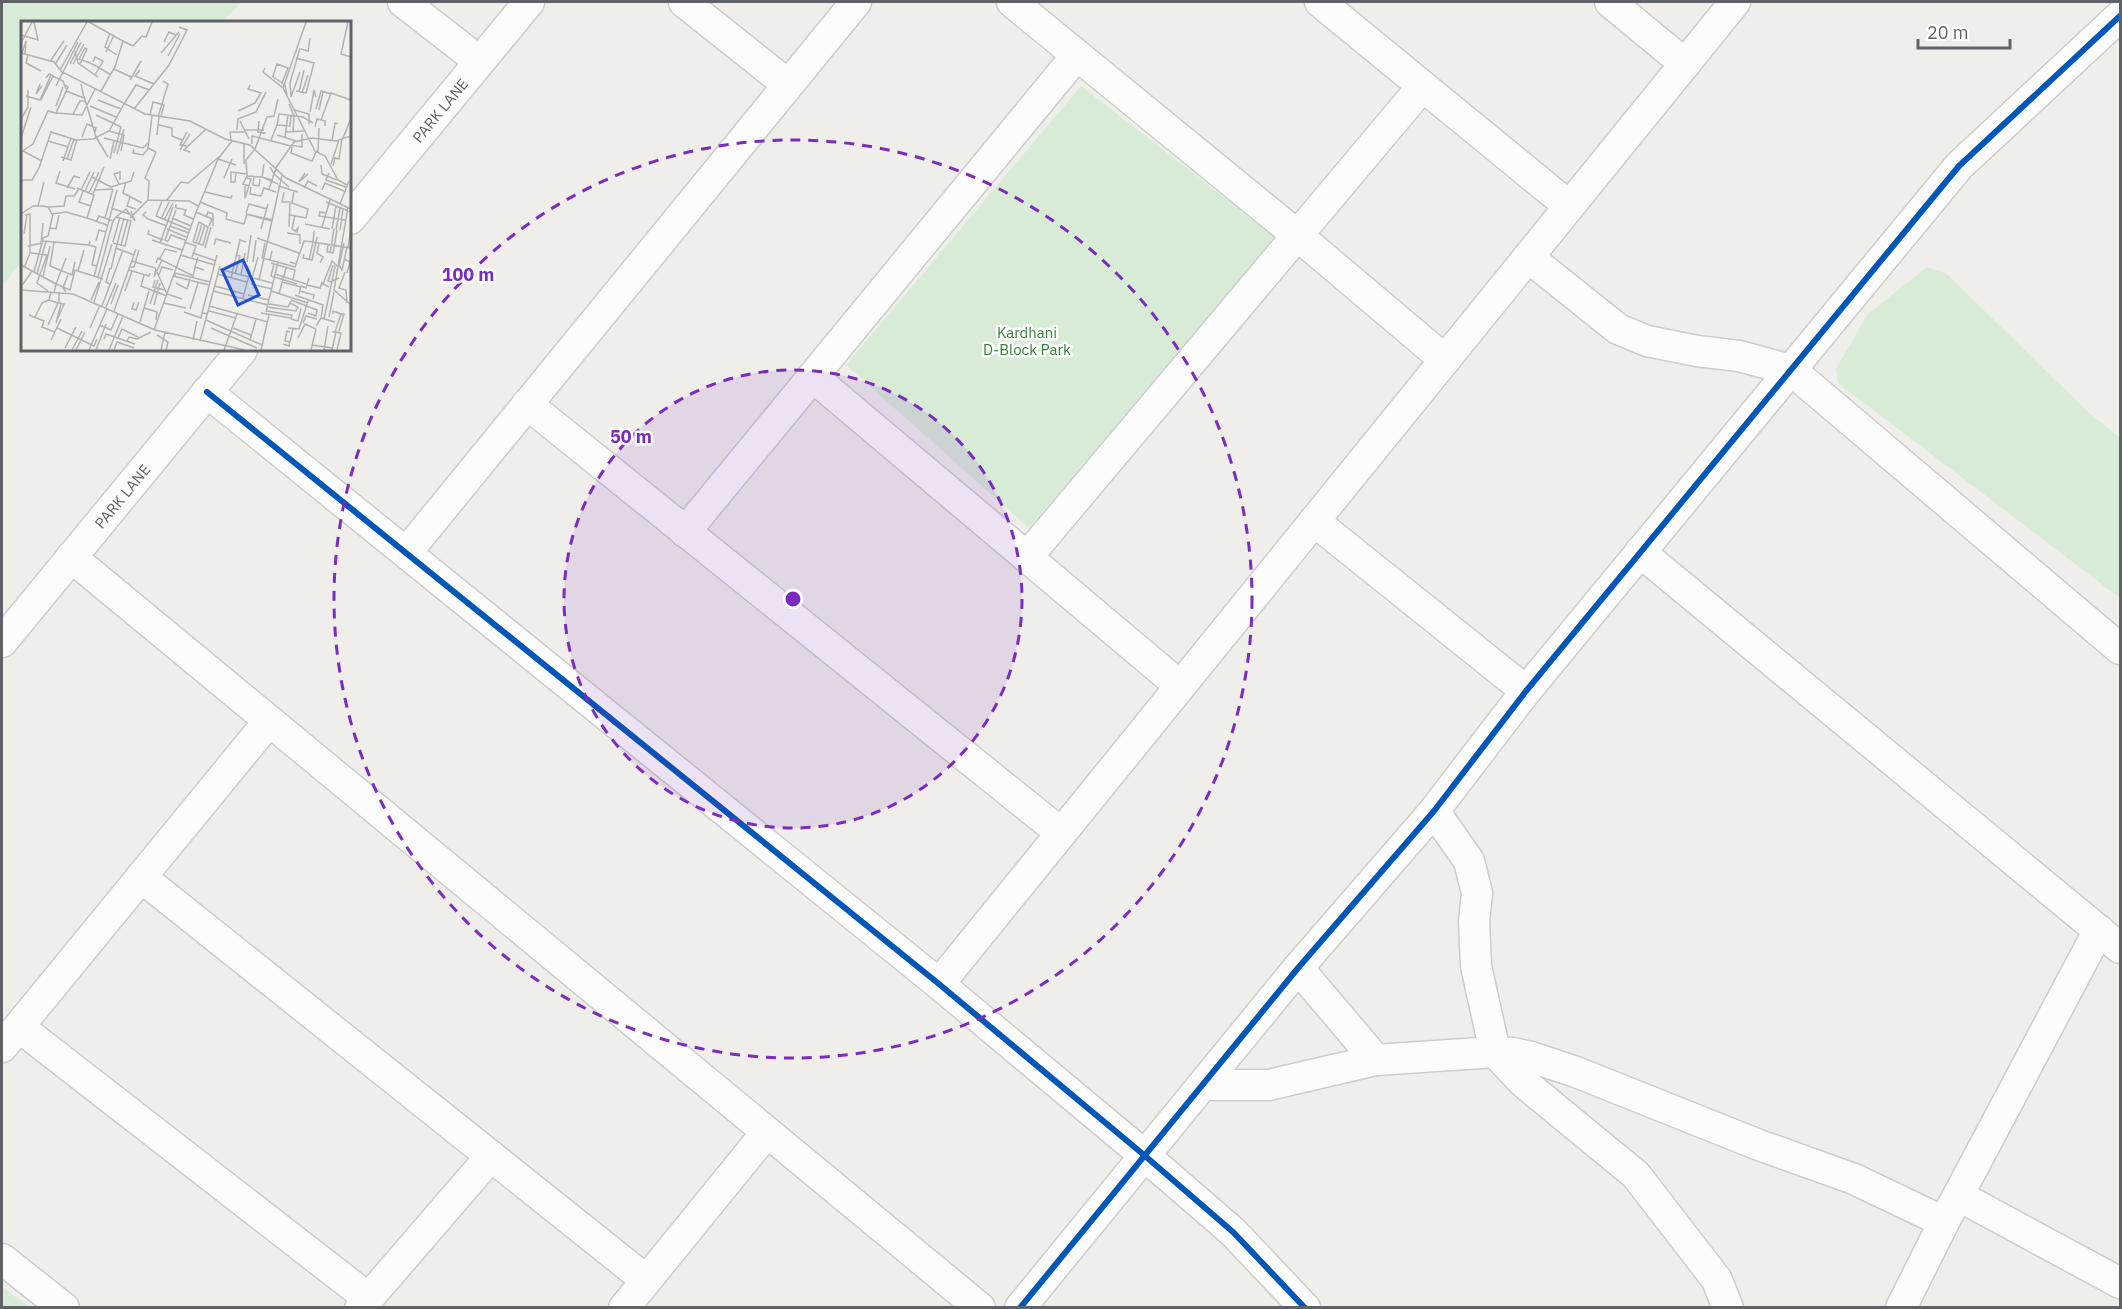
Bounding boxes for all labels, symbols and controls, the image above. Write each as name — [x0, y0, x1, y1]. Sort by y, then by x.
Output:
scale bar — [1918, 12, 2010, 50]
inset map — [21, 21, 351, 351]
text: 20 m — [1927, 21, 1969, 44]
street label: PARK LANE — [408, 74, 472, 146]
text: 100 m — [442, 263, 494, 286]
park label: Kardhani D-Block Park — [983, 323, 1071, 359]
text: 50 m — [610, 425, 652, 448]
street label: PARK LANE — [90, 460, 154, 532]
centre of rings — [783, 589, 803, 609]

